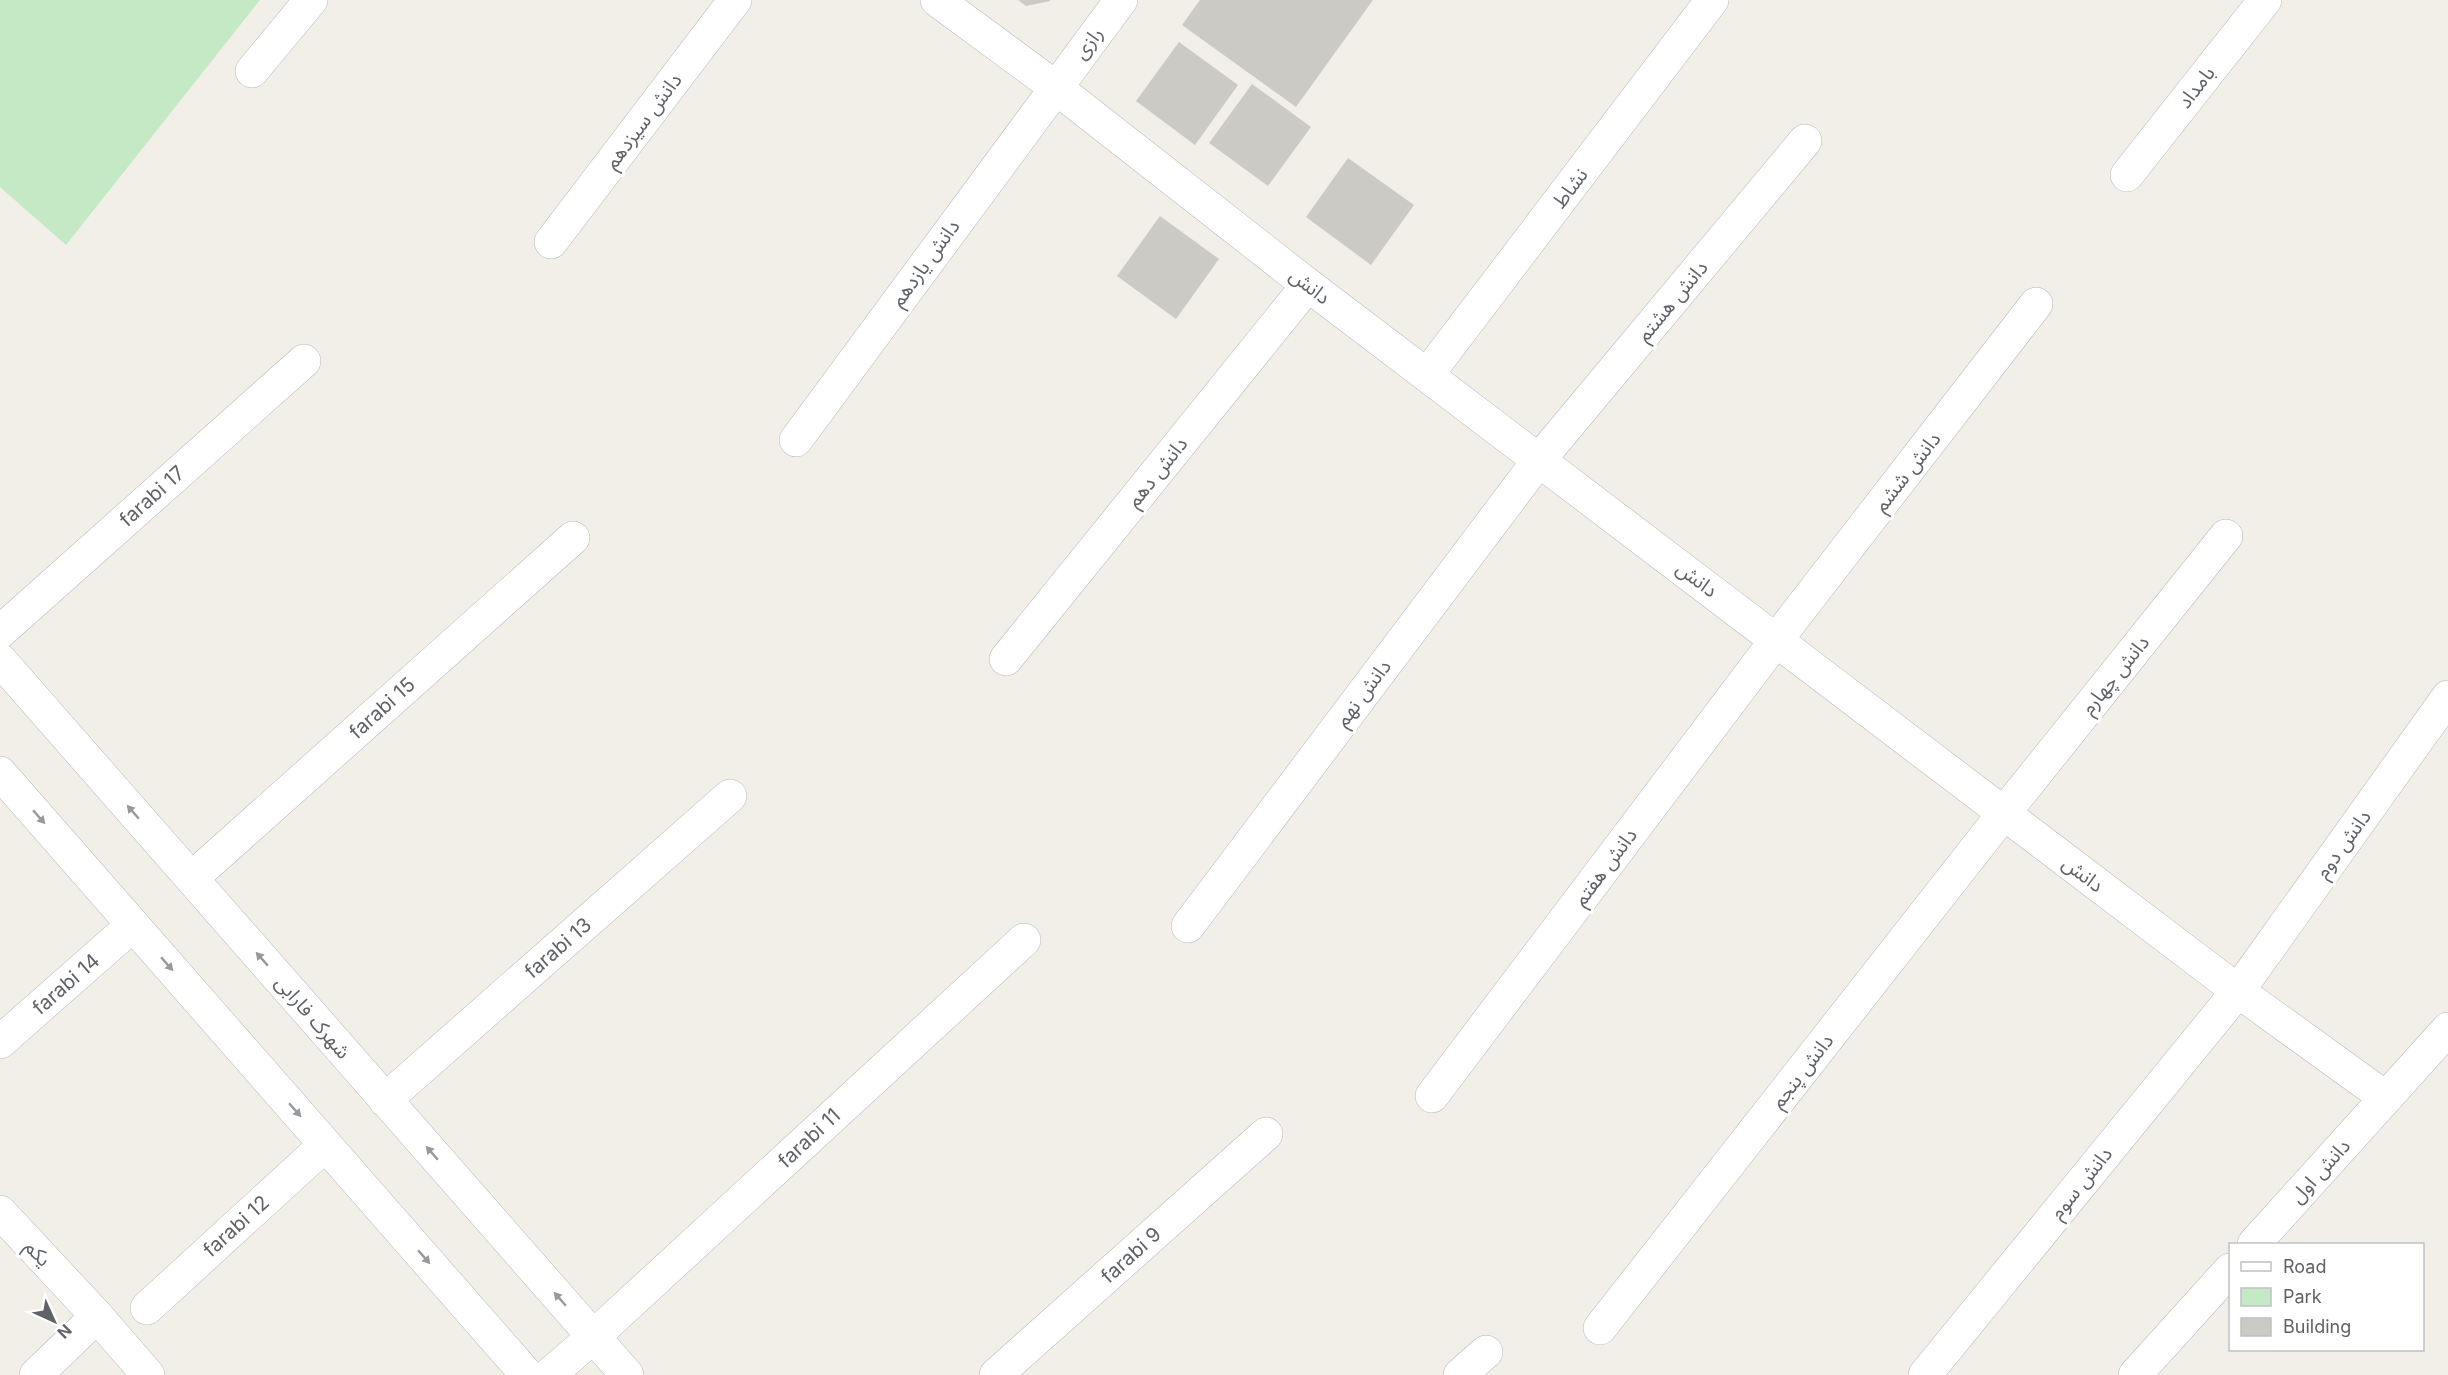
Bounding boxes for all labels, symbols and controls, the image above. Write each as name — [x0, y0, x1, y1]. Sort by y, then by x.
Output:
street label: رازی — [1068, 22, 1108, 64]
street label: بامداد — [2172, 61, 2220, 113]
street label: دانش سیزدهم — [599, 68, 689, 175]
street label: نشاط — [1547, 163, 1593, 213]
street label: دانش یازدهم — [885, 215, 967, 313]
street label: دانش هشتم — [1631, 256, 1715, 348]
street label: دانش — [1285, 263, 1335, 309]
street label: دانش ششم — [1868, 427, 1948, 519]
street label: دانش دهم — [1122, 432, 1195, 514]
street label: farabi 17 — [115, 461, 189, 531]
street label: دانش — [1672, 556, 1722, 602]
street label: دانش چهارم — [2076, 631, 2156, 721]
street label: دانش نهم — [1330, 655, 1398, 733]
street label: farabi 15 — [344, 672, 420, 744]
one-way arrow — [127, 805, 140, 820]
street label: دانش دوم — [2310, 805, 2378, 885]
one-way arrow — [32, 809, 45, 825]
street label: دانش هفتم — [1568, 824, 1644, 912]
street label: دانش — [2058, 851, 2108, 897]
street label: farabi 13 — [520, 913, 596, 983]
street label: farabi 14 — [28, 948, 104, 1020]
one-way arrow — [255, 951, 269, 966]
one-way arrow — [160, 956, 173, 971]
street label: شهرک فارابی — [270, 970, 356, 1064]
street label: دانش پنجم — [1766, 1029, 1841, 1115]
one-way arrow — [288, 1102, 301, 1117]
street label: farabi 11 — [773, 1103, 845, 1173]
street label: دانش اول — [2285, 1134, 2355, 1208]
street label: دانش سوم — [2045, 1142, 2120, 1226]
one-way arrow — [426, 1146, 439, 1161]
street label: farabi 12 — [198, 1190, 274, 1262]
street label: farabi 9 — [1096, 1222, 1166, 1288]
street label: یکم — [18, 1235, 56, 1273]
legend — [2229, 1243, 2424, 1351]
one-way arrow — [417, 1249, 430, 1264]
text: Road — [2283, 1256, 2326, 1277]
text: Park — [2283, 1286, 2322, 1307]
north arrow — [24, 1291, 84, 1351]
one-way arrow — [553, 1292, 567, 1307]
text: Building — [2283, 1316, 2351, 1337]
text: N — [53, 1320, 76, 1343]

